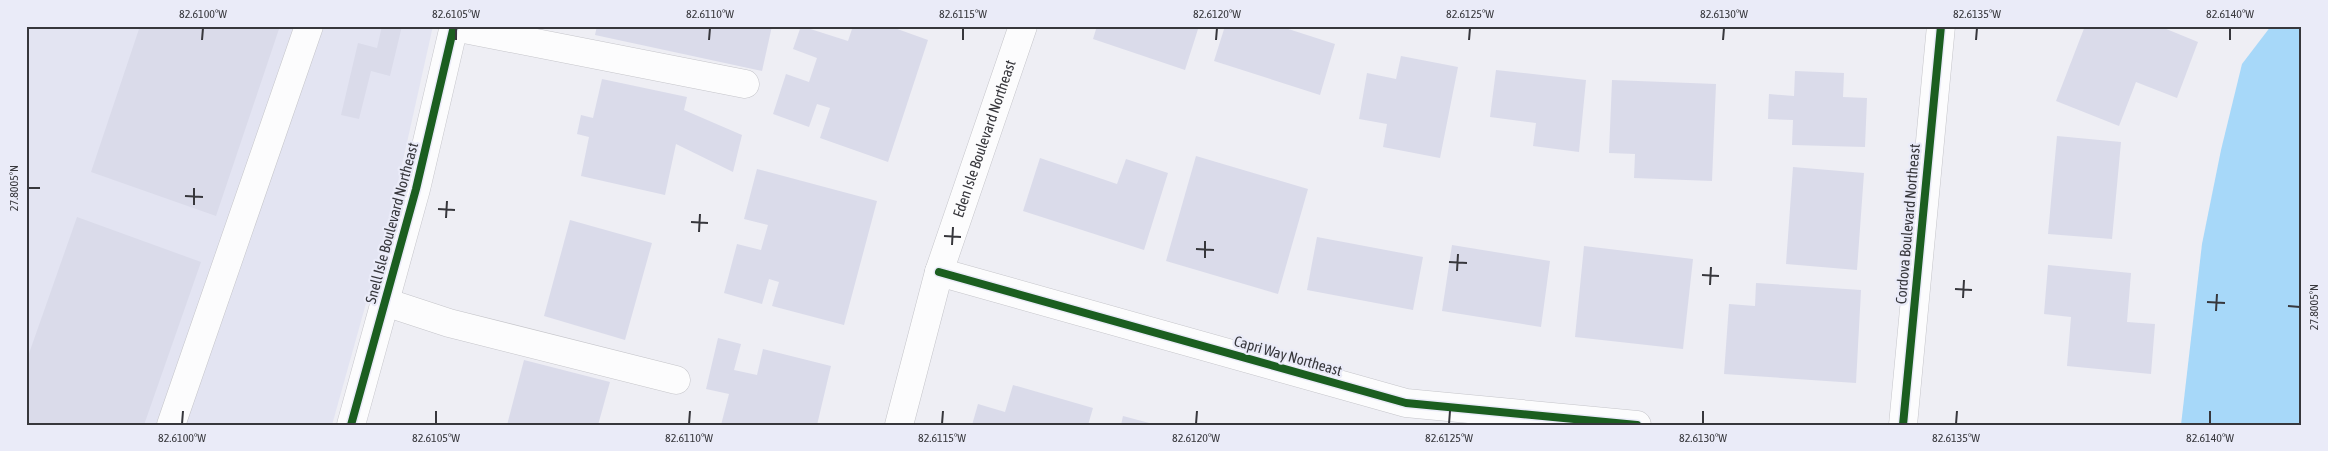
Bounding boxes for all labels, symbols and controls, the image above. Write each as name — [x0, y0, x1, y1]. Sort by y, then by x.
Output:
text: 82.6100°W — [179, 7, 227, 21]
text: 82.6105°W — [432, 7, 480, 21]
text: 82.6110°W — [686, 7, 734, 21]
text: 82.6115°W — [939, 7, 987, 21]
text: 82.6120°W — [1193, 7, 1241, 21]
text: 82.6125°W — [1446, 7, 1494, 21]
text: 82.6130°W — [1700, 7, 1748, 21]
text: 82.6135°W — [1953, 7, 2001, 21]
text: 82.6140°W — [2206, 7, 2254, 21]
street label: Eden Isle Boulevard Northeast — [949, 58, 1019, 220]
street label: Snell Isle Boulevard Northeast — [362, 141, 421, 305]
street label: Cordova Boulevard Northeast — [1892, 143, 1923, 305]
text: 27.8005°N — [7, 165, 21, 211]
text: 27.8005°N — [2307, 284, 2321, 330]
street label: Capri Way Northeast — [1232, 332, 1344, 379]
text: 82.6100°W — [158, 431, 206, 445]
text: 82.6105°W — [412, 431, 460, 445]
text: 82.6110°W — [665, 431, 713, 445]
text: 82.6115°W — [918, 431, 966, 445]
text: 82.6120°W — [1172, 431, 1220, 445]
text: 82.6125°W — [1425, 431, 1473, 445]
text: 82.6130°W — [1679, 431, 1727, 445]
text: 82.6135°W — [1932, 431, 1980, 445]
text: 82.6140°W — [2186, 431, 2234, 445]

